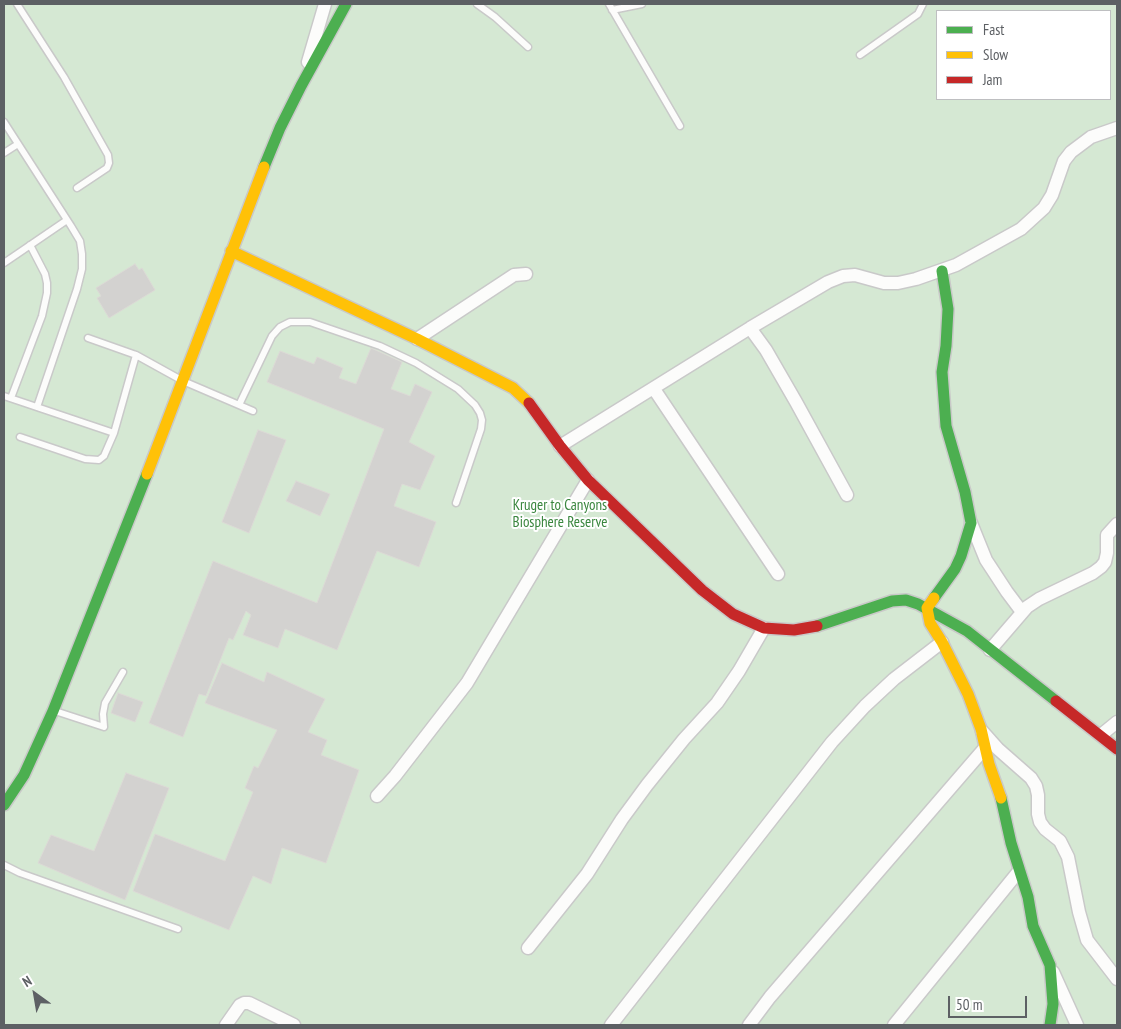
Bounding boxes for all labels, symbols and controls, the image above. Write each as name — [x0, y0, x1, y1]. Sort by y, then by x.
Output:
legend — [936, 10, 1111, 100]
text: Fast — [983, 20, 1004, 39]
text: Slow — [983, 45, 1008, 64]
text: Jam — [983, 70, 1002, 89]
park label: Kruger to Canyons Biosphere Reserve — [513, 497, 607, 532]
north arrow — [10, 969, 60, 1019]
text: N — [19, 972, 35, 991]
scale bar — [951, 986, 1030, 1018]
text: 50 m — [956, 995, 982, 1014]

